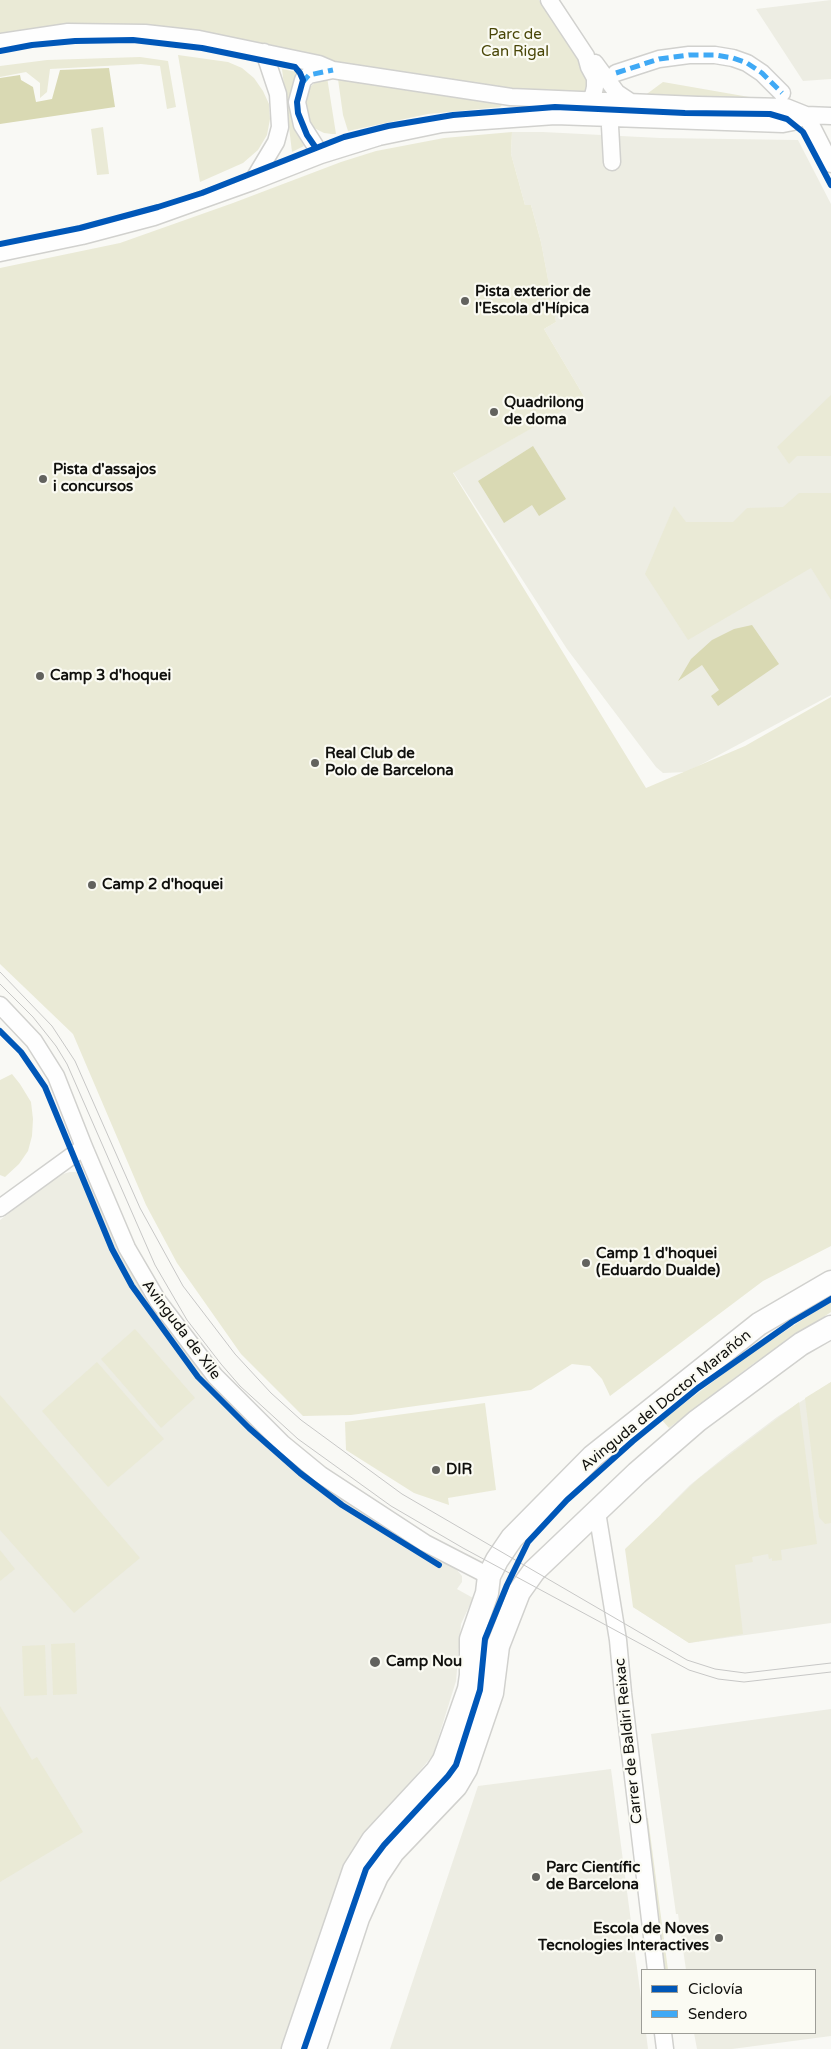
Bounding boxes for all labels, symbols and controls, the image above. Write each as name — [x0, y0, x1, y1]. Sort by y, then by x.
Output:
park label: Parc de Can Rigal — [481, 26, 549, 61]
place label: Pista exterior de l'Escola d'Hípica — [475, 283, 591, 318]
marker: Pista exterior de l'Escola d'Hípica — [459, 295, 471, 307]
place label: Quadrilong de doma — [504, 394, 584, 429]
marker: Quadrilong de doma — [488, 406, 500, 418]
place label: Pista d'assajos i concursos — [53, 461, 156, 496]
marker: Pista d'assajos i concursos — [37, 473, 49, 485]
place label: Camp 3 d'hoquei — [50, 667, 171, 685]
marker: Camp 3 d'hoquei — [34, 670, 46, 682]
place label: Real Club de Polo de Barcelona — [325, 745, 454, 780]
marker: Real Club de Polo de Barcelona — [309, 757, 321, 769]
place label: Camp 2 d'hoquei — [102, 876, 223, 894]
marker: Camp 2 d'hoquei — [86, 879, 98, 891]
place label: Camp 1 d'hoquei (Eduardo Dualde) — [596, 1245, 720, 1280]
marker: Camp 1 d'hoquei (Eduardo Dualde) — [580, 1257, 592, 1269]
street label: Avinguda de Xile — [138, 1277, 224, 1383]
street label: Avinguda del Doctor Marañón — [577, 1327, 755, 1475]
place label: DIR — [446, 1461, 472, 1479]
marker: DIR — [430, 1464, 442, 1476]
place label: Camp Nou — [386, 1653, 462, 1671]
marker: Camp Nou — [368, 1655, 382, 1669]
street label: Carrer de Baldiri Reixac — [611, 1657, 647, 1825]
place label: Parc Científic de Barcelona — [546, 1859, 640, 1894]
marker: Parc Científic de Barcelona — [530, 1871, 542, 1883]
place label: Escola de Noves Tecnologies Interactives — [538, 1920, 709, 1955]
marker: Escola de Noves Tecnologies Interactives — [713, 1932, 725, 1944]
legend — [641, 1969, 816, 2034]
text: Ciclovía — [688, 1980, 743, 1998]
text: Sendero — [688, 2005, 747, 2023]

